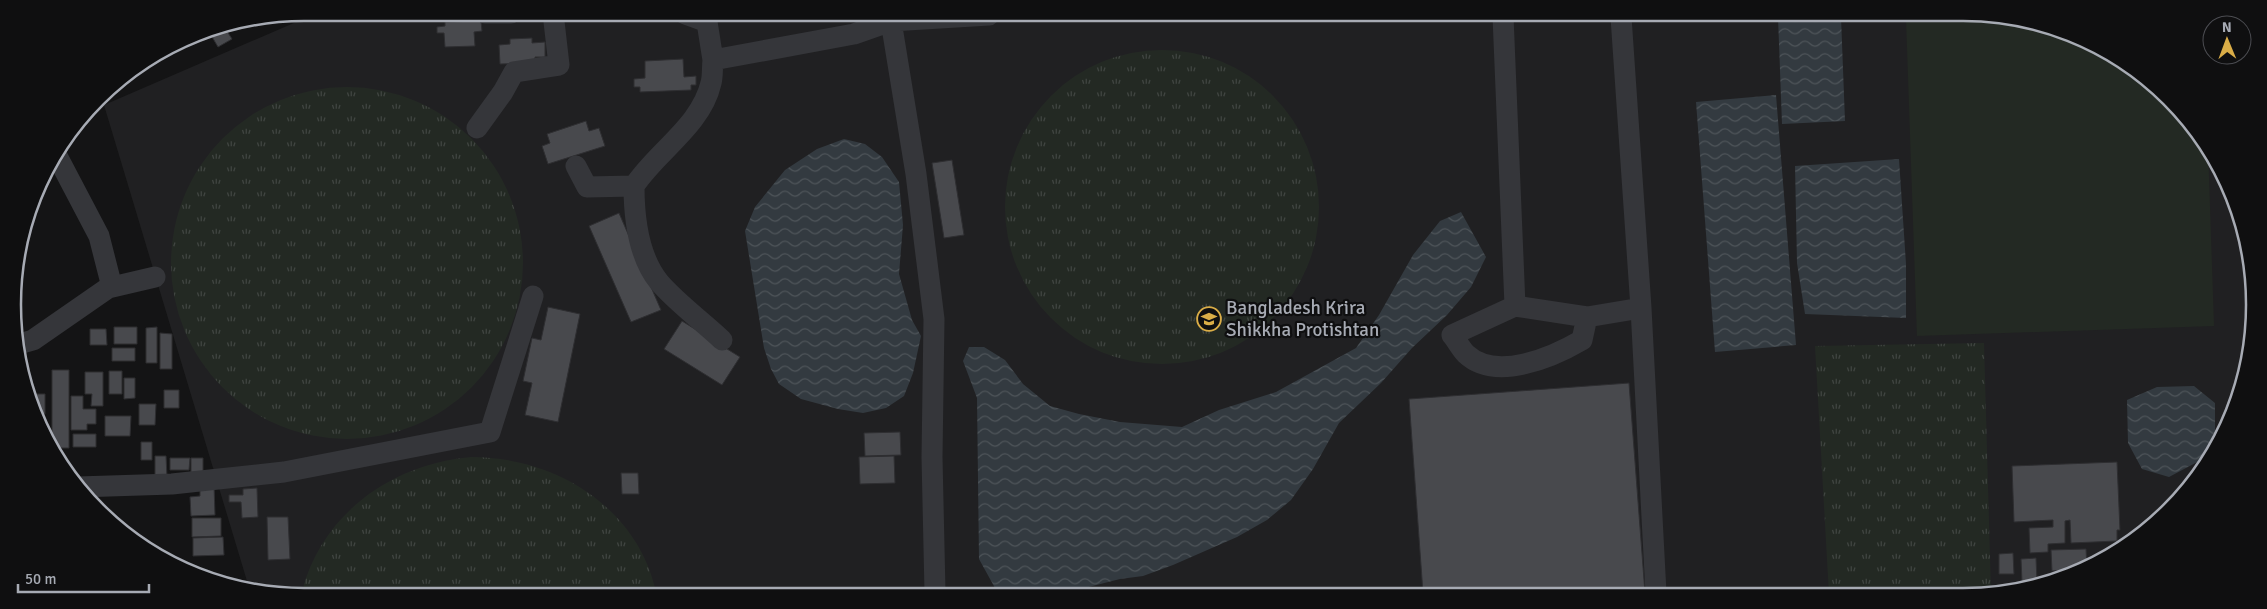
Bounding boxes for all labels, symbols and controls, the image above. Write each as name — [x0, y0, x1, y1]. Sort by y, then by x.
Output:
north arrow — [2202, 15, 2252, 65]
text: N — [2222, 19, 2232, 36]
place label: Bangladesh Krira Shikkha Protishtan — [1226, 296, 1379, 342]
school or university icon: Bangladesh Krira Shikkha Protishtan — [1196, 306, 1222, 332]
scale bar — [18, 562, 149, 594]
text: 50 m — [25, 570, 56, 588]

